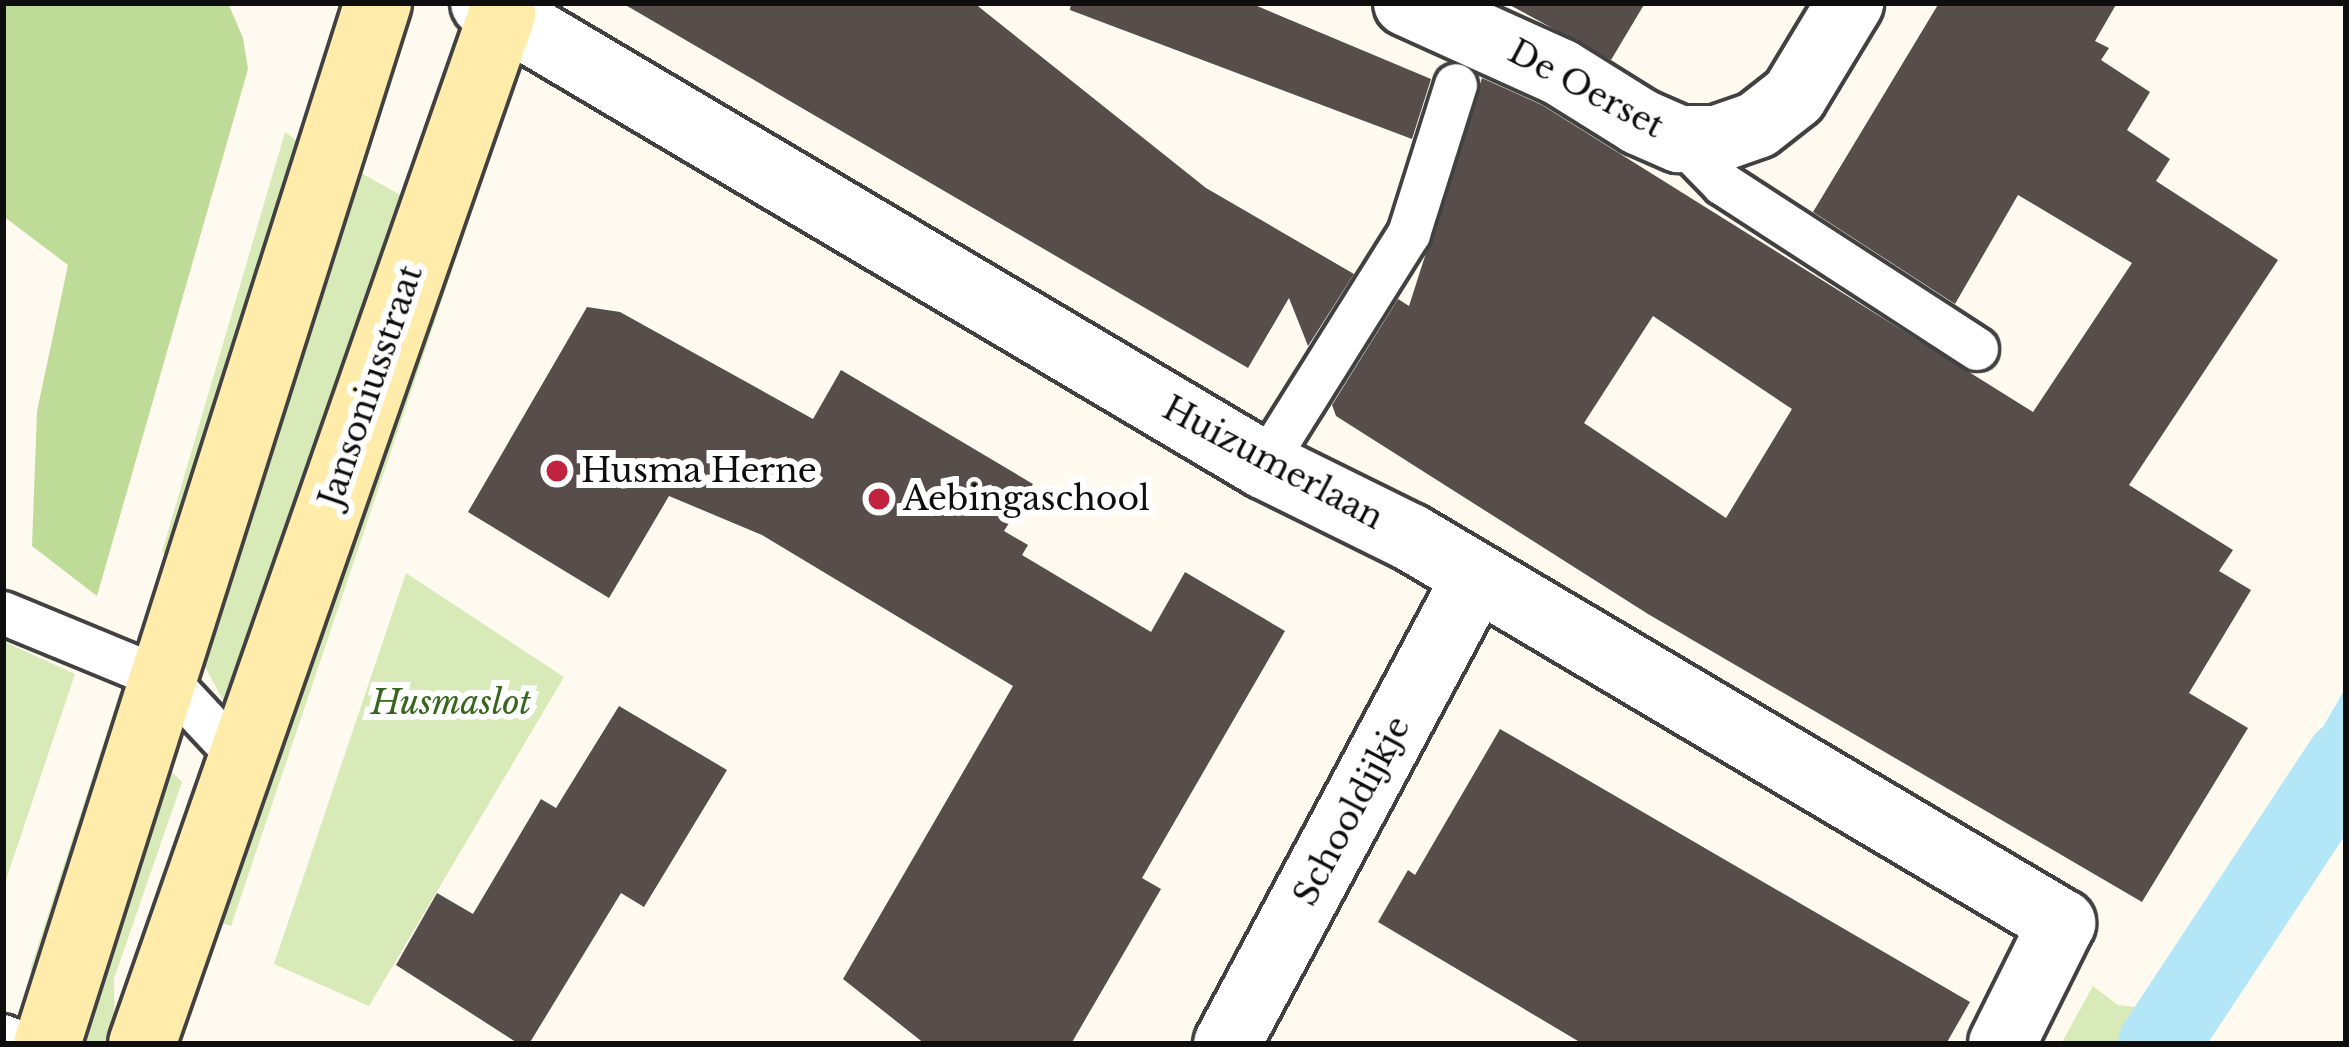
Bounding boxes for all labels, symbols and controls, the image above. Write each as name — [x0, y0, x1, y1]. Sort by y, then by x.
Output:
street label: De Oerset — [1502, 32, 1670, 146]
street label: Jansoniusstraat — [311, 260, 431, 512]
street label: Huizumerlaan — [1156, 388, 1390, 538]
place label: Husma Herne — [581, 451, 817, 491]
marker: Husma Herne — [544, 458, 570, 484]
place label: Aebingaschool — [903, 479, 1150, 519]
marker: Aebingaschool — [866, 486, 892, 512]
park label: Husmaslot — [371, 683, 531, 723]
street label: Schooldijkje — [1286, 710, 1418, 912]

